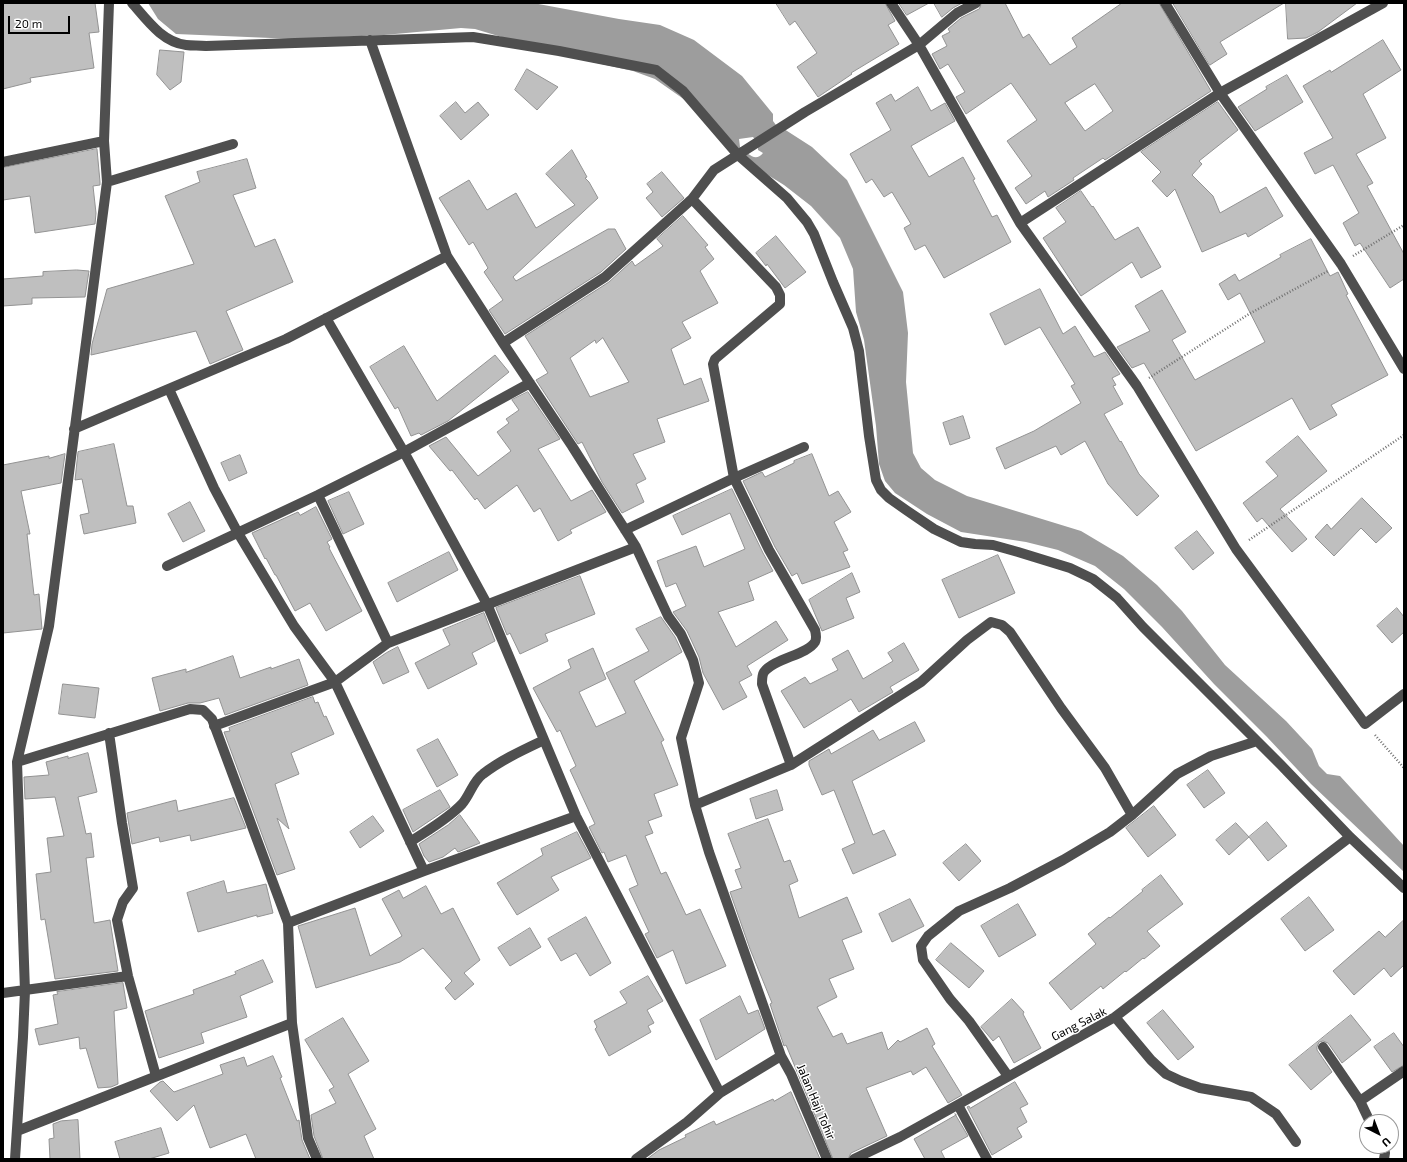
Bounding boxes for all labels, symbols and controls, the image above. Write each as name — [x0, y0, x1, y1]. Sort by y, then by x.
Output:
scale bar — [10, 8, 72, 34]
text: 20 m — [15, 16, 42, 30]
street label: Gang Salak — [1049, 1004, 1109, 1044]
street label: Jalan Haji Tohir — [794, 1062, 838, 1142]
north arrow — [1359, 1114, 1399, 1154]
text: U — [1380, 1135, 1394, 1150]

